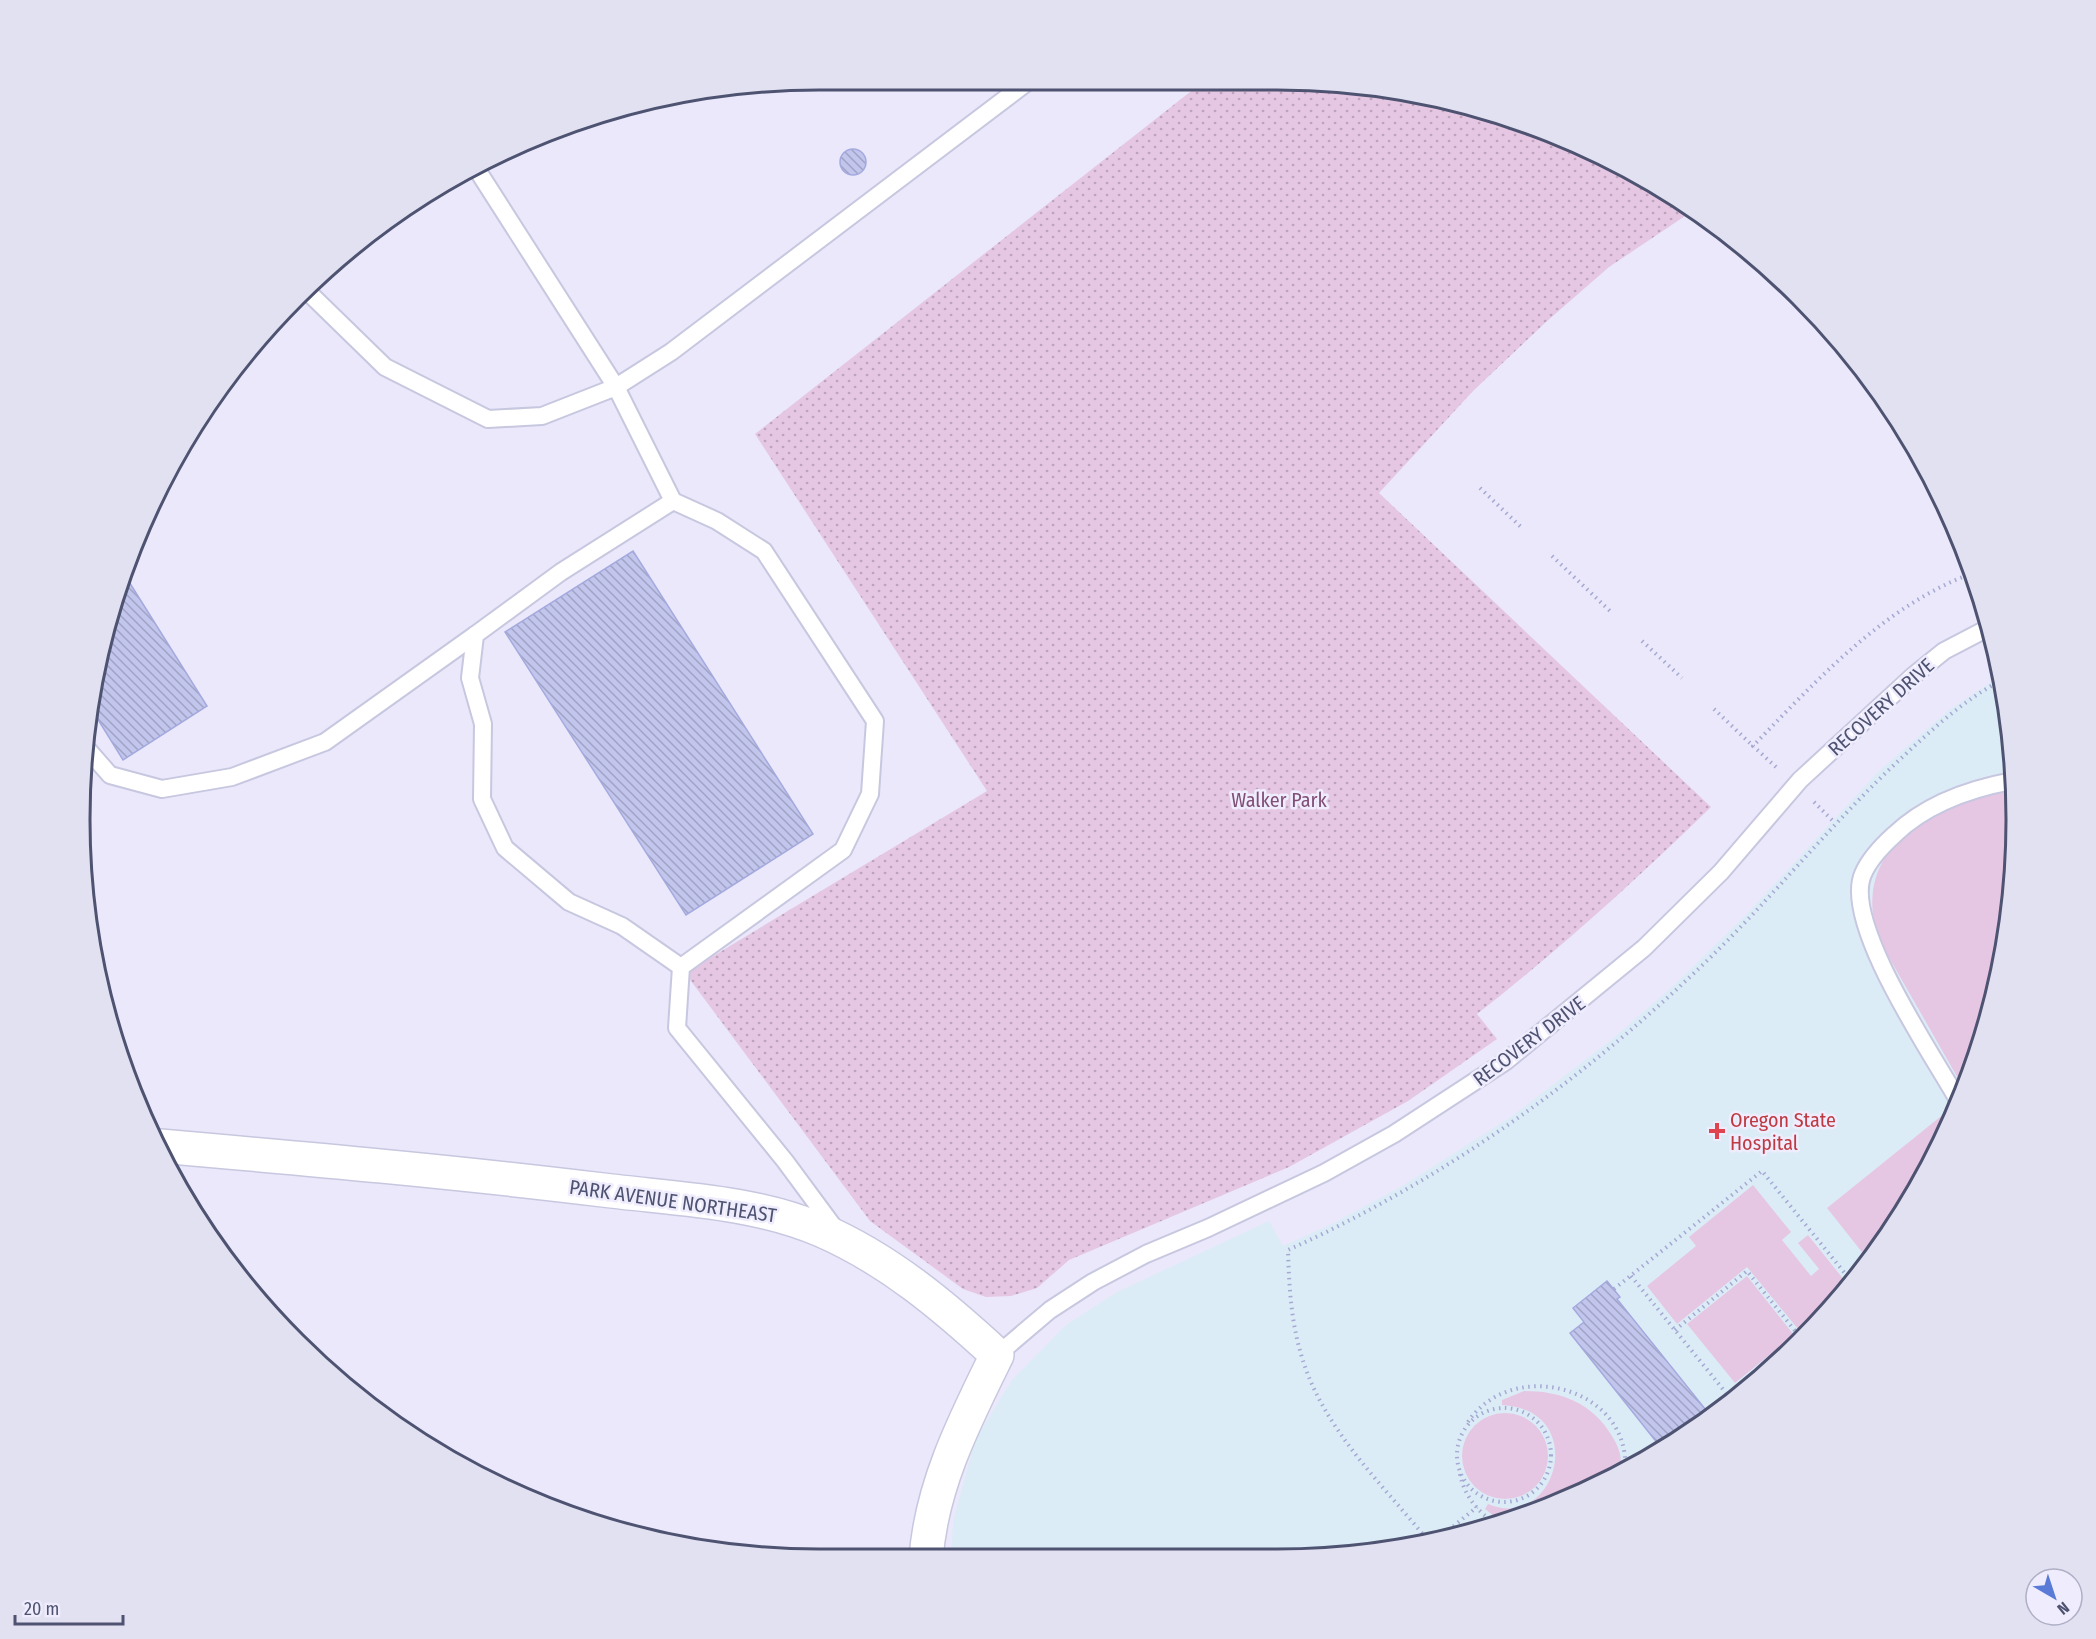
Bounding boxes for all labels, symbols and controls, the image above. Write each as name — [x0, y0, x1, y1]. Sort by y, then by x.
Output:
street label: RECOVERY DRIVE — [1823, 653, 1939, 761]
park label: Walker Park — [1231, 788, 1327, 812]
street label: RECOVERY DRIVE — [1468, 991, 1590, 1091]
place label: Oregon State Hospital — [1730, 1108, 1836, 1155]
marker: Oregon State Hospital — [1708, 1122, 1726, 1140]
street label: PARK AVENUE NORTHEAST — [568, 1175, 779, 1228]
north arrow — [2024, 1567, 2084, 1627]
scale bar — [15, 1588, 123, 1626]
text: 20 m — [24, 1598, 59, 1620]
text: N — [2053, 1598, 2073, 1619]

